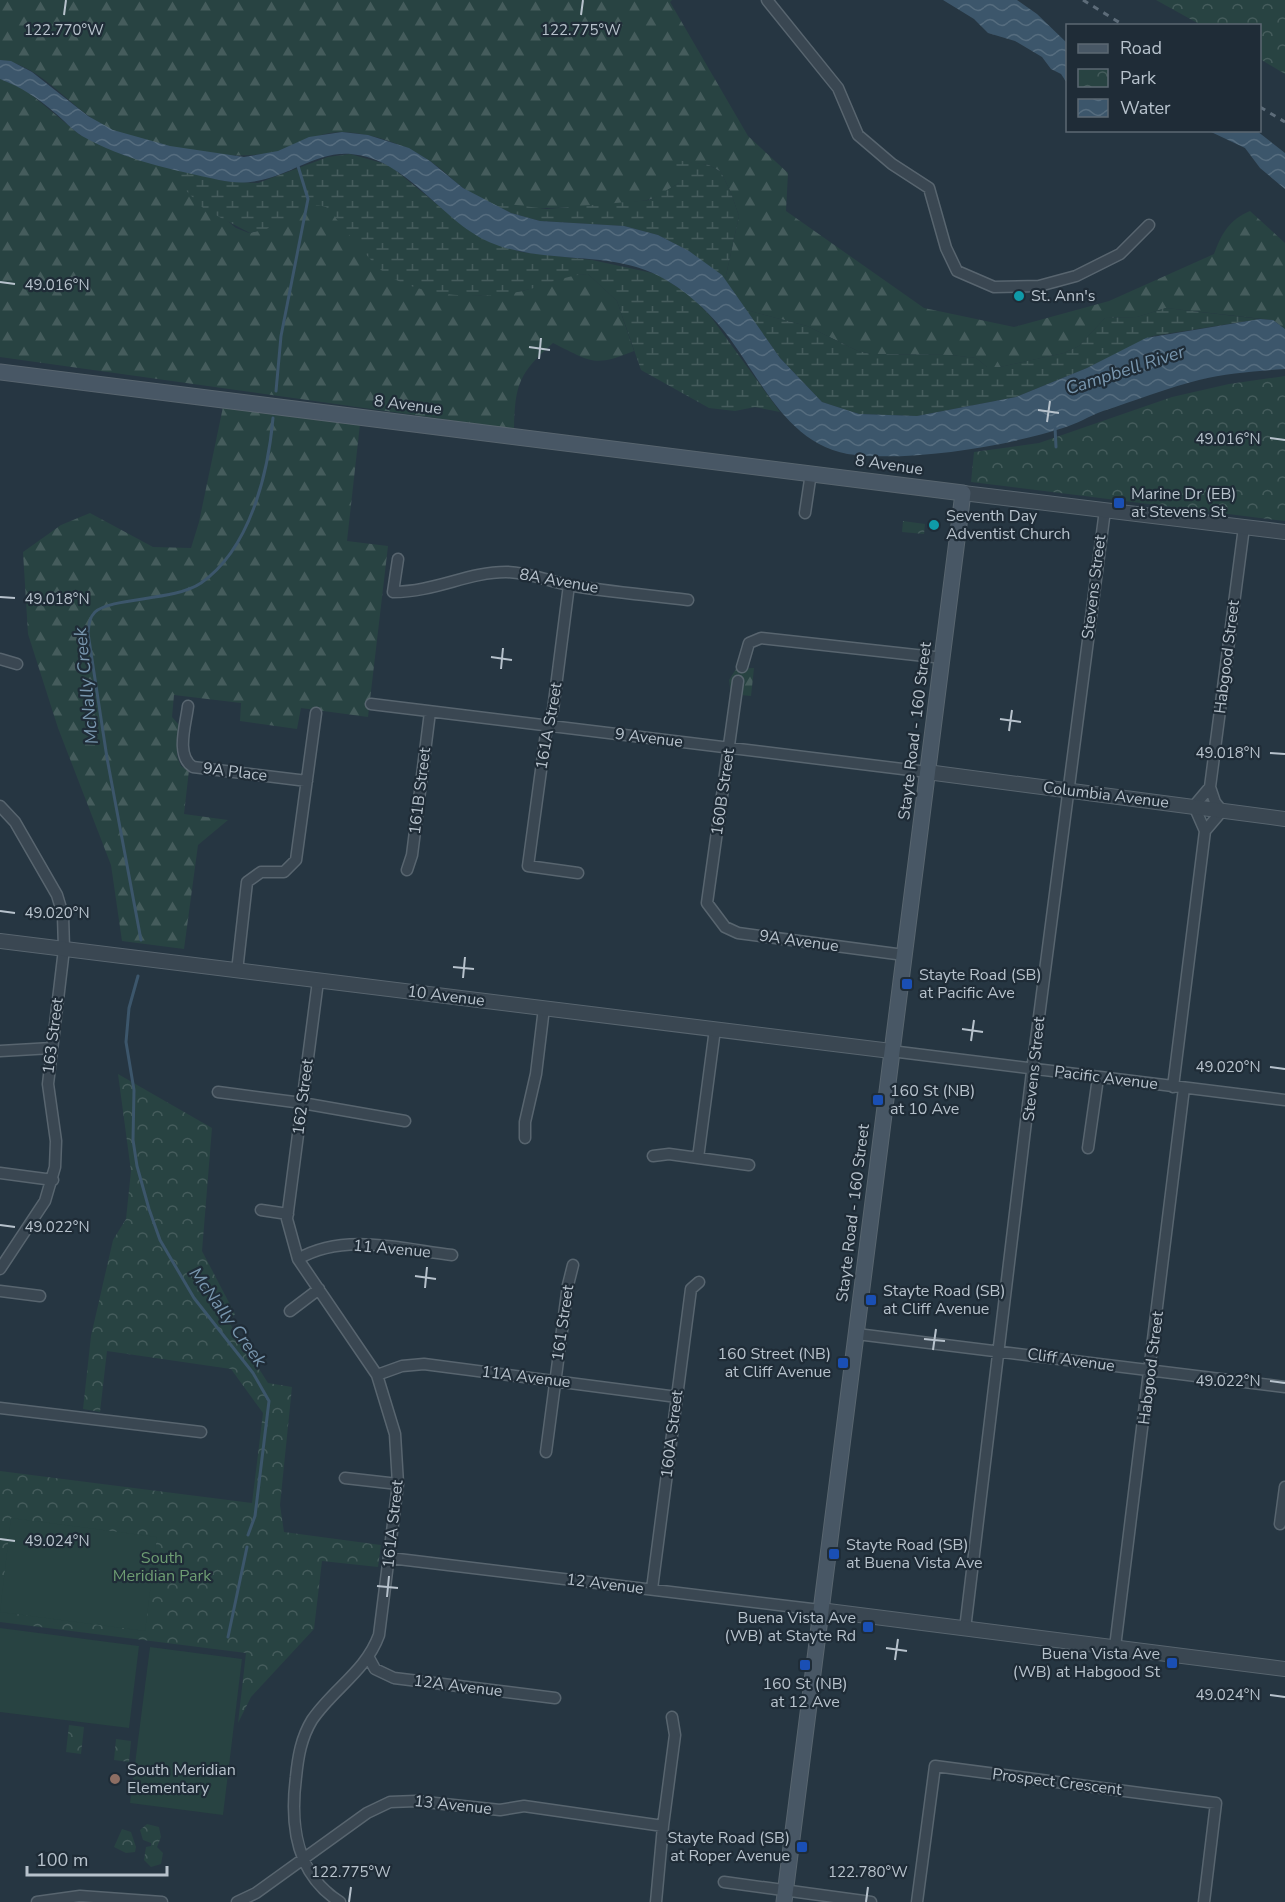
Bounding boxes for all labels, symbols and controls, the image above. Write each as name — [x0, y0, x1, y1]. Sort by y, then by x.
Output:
text: 122.770°W — [24, 20, 104, 40]
text: 122.775°W — [541, 20, 621, 40]
legend — [1066, 24, 1261, 132]
text: Road — [1120, 36, 1162, 60]
text: Park — [1120, 66, 1157, 90]
text: Water — [1120, 96, 1171, 120]
text: 49.016°N — [24, 275, 90, 295]
place label: St. Ann's — [1031, 285, 1095, 307]
marker: St. Ann's — [1012, 289, 1026, 303]
water label: Campbell River — [1062, 339, 1188, 401]
street label: 8 Avenue — [373, 390, 443, 420]
text: 49.016°N — [1195, 429, 1261, 449]
street label: 8 Avenue — [854, 449, 924, 481]
place label: Marine Dr (EB) at Stevens St — [1131, 483, 1236, 523]
marker: Marine Dr (EB) at Stevens St — [1112, 496, 1126, 510]
place label: Seventh Day Adventist Church — [946, 505, 1070, 545]
marker: Seventh Day Adventist Church — [927, 518, 941, 532]
street label: Stevens Street — [1077, 533, 1111, 640]
street label: 8A Avenue — [518, 563, 600, 599]
text: 49.018°N — [24, 589, 90, 609]
street label: Habgood Street — [1209, 599, 1245, 715]
water label: McNally Creek — [68, 625, 104, 746]
street label: Stayte Road - 160 Street — [893, 640, 937, 821]
street label: 161A Street — [531, 680, 568, 771]
street label: 9 Avenue — [614, 723, 684, 753]
text: 49.018°N — [1195, 743, 1261, 763]
street label: 161B Street — [404, 746, 436, 836]
street label: 160B Street — [706, 747, 740, 837]
street label: 9A Place — [202, 757, 268, 787]
street label: Columbia Avenue — [1042, 776, 1170, 814]
text: 49.020°N — [24, 903, 90, 923]
street label: 9A Avenue — [758, 925, 840, 957]
place label: Stayte Road (SB) at Pacific Ave — [919, 964, 1041, 1004]
marker: Stayte Road (SB) at Pacific Ave — [900, 977, 914, 991]
street label: 10 Avenue — [406, 980, 486, 1012]
street label: 163 Street — [37, 996, 69, 1075]
street label: Stevens Street — [1018, 1015, 1050, 1122]
street label: 162 Street — [287, 1057, 319, 1136]
text: 49.020°N — [1195, 1057, 1261, 1077]
street label: Pacific Avenue — [1053, 1061, 1159, 1095]
place label: 160 St (NB) at 10 Ave — [890, 1080, 975, 1120]
marker: 160 St (NB) at 10 Ave — [871, 1093, 885, 1107]
street label: Stayte Road - 160 Street — [831, 1122, 875, 1303]
text: 49.022°N — [24, 1217, 90, 1237]
street label: 11 Avenue — [352, 1235, 432, 1263]
water label: McNally Creek — [184, 1262, 273, 1372]
place label: Stayte Road (SB) at Cliff Avenue — [883, 1280, 1005, 1320]
street label: 161 Street — [547, 1283, 579, 1362]
marker: Stayte Road (SB) at Cliff Avenue — [864, 1293, 878, 1307]
street label: Habgood Street — [1133, 1310, 1169, 1426]
place label: 160 Street (NB) at Cliff Avenue — [718, 1343, 831, 1383]
street label: Cliff Avenue — [1026, 1343, 1116, 1377]
marker: 160 Street (NB) at Cliff Avenue — [836, 1356, 850, 1370]
street label: 11A Avenue — [480, 1361, 572, 1393]
text: 49.022°N — [1195, 1371, 1261, 1391]
street label: 160A Street — [656, 1388, 688, 1479]
street label: 161A Street — [377, 1479, 409, 1569]
text: 49.024°N — [24, 1531, 90, 1551]
place label: Stayte Road (SB) at Buena Vista Ave — [846, 1534, 983, 1574]
park label: South Meridian Park — [113, 1547, 212, 1587]
marker: Stayte Road (SB) at Buena Vista Ave — [827, 1547, 841, 1561]
street label: 12 Avenue — [565, 1568, 645, 1600]
place label: Buena Vista Ave (WB) at Stayte Rd — [724, 1607, 856, 1647]
marker: Buena Vista Ave (WB) at Stayte Rd — [861, 1620, 875, 1634]
place label: Buena Vista Ave (WB) at Habgood St — [1013, 1643, 1160, 1683]
marker: Buena Vista Ave (WB) at Habgood St — [1165, 1656, 1179, 1670]
marker: 160 St (NB) at 12 Ave — [798, 1658, 812, 1672]
street label: 12A Avenue — [412, 1670, 504, 1702]
place label: 160 St (NB) at 12 Ave — [762, 1673, 848, 1713]
text: 49.024°N — [1195, 1685, 1261, 1705]
place label: South Meridian Elementary — [127, 1759, 236, 1799]
street label: Prospect Crescent — [991, 1763, 1123, 1801]
marker: South Meridian Elementary — [108, 1772, 122, 1786]
street label: 13 Avenue — [413, 1790, 493, 1820]
place label: Stayte Road (SB) at Roper Avenue — [668, 1827, 790, 1867]
scale bar — [27, 1839, 166, 1877]
marker: Stayte Road (SB) at Roper Avenue — [795, 1840, 809, 1854]
text: 100 m — [36, 1848, 88, 1872]
text: 122.775°W — [311, 1862, 391, 1882]
text: 122.780°W — [828, 1862, 908, 1882]

